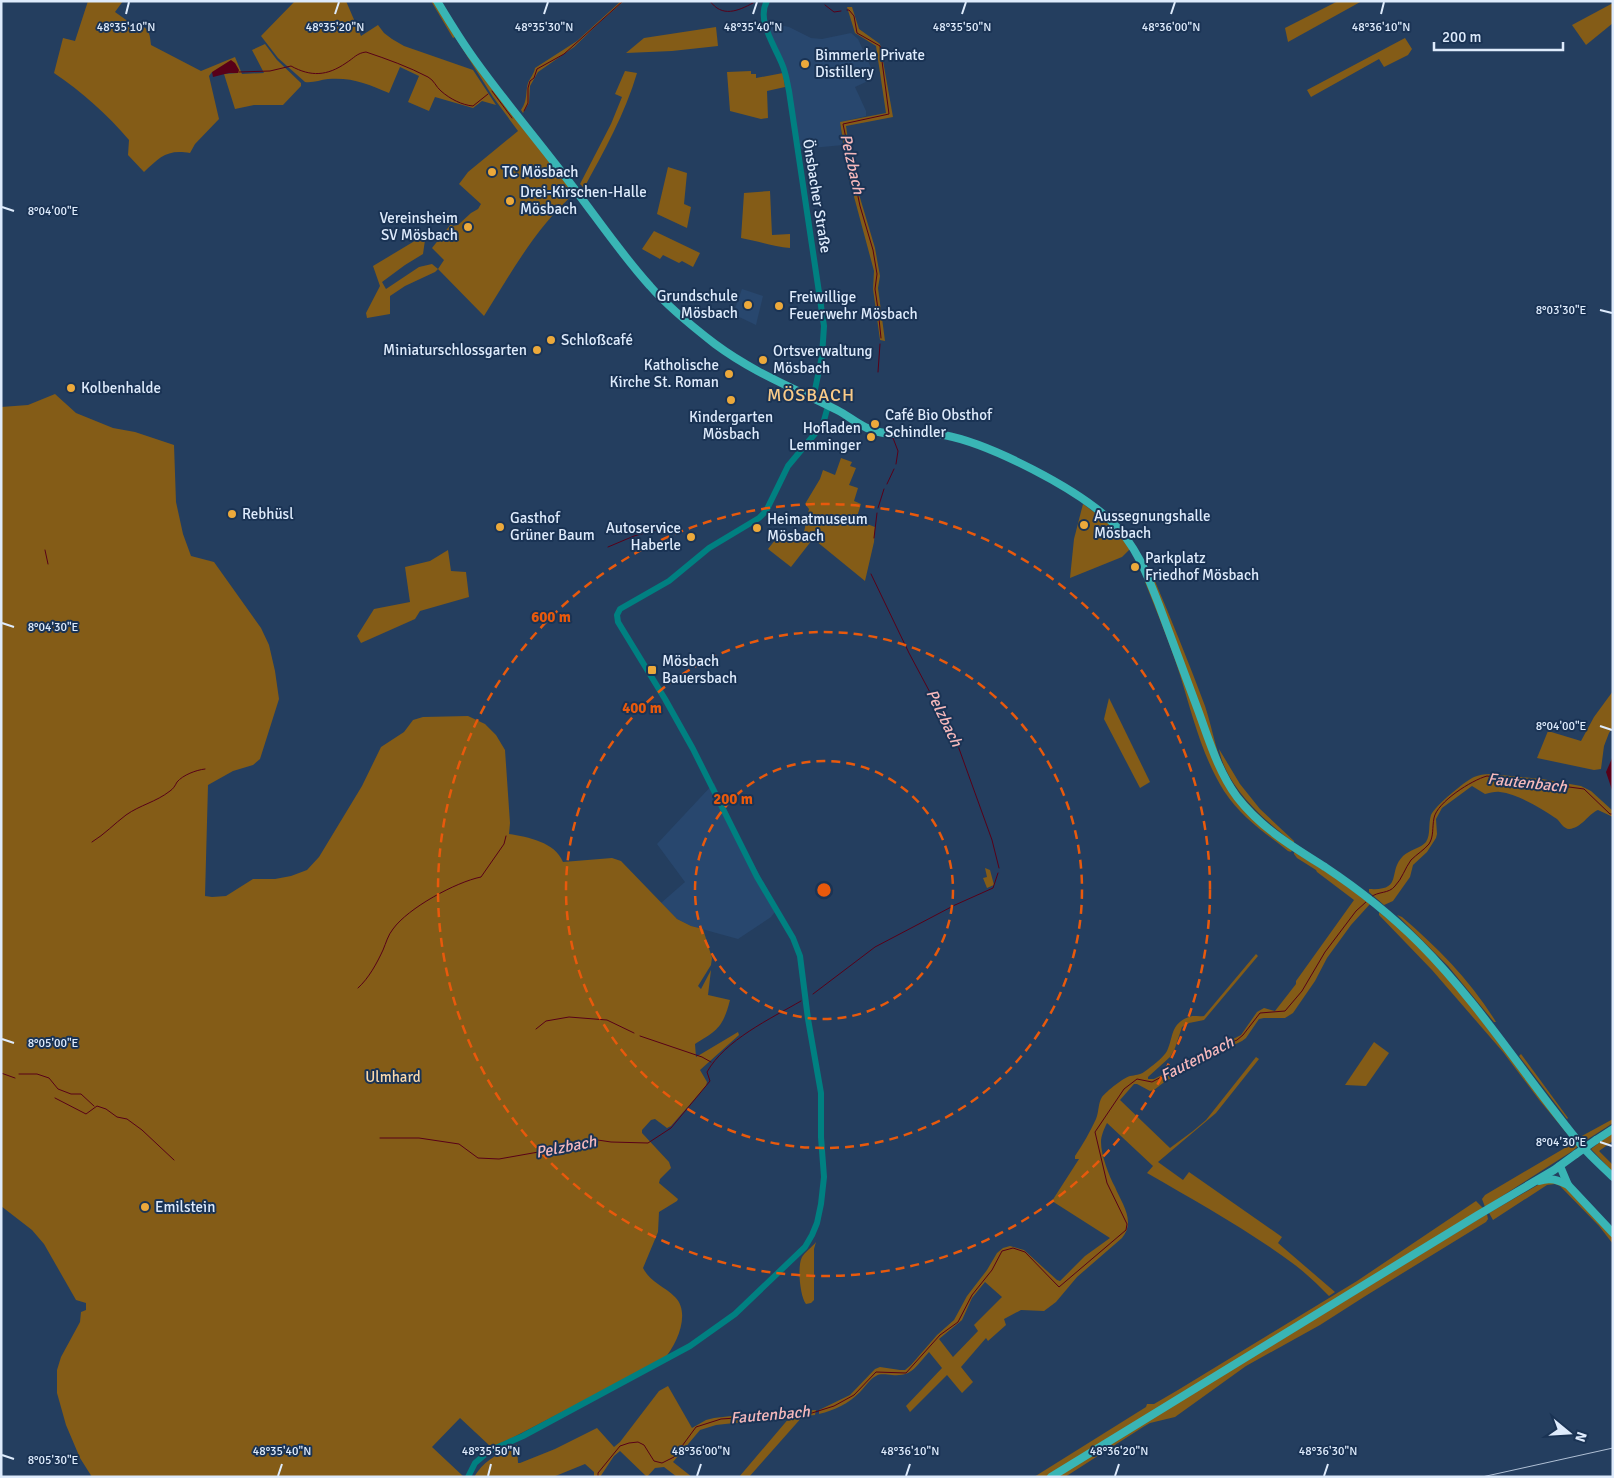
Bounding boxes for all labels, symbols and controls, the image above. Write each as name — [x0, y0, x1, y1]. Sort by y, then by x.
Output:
text: 48°35'10"N — [97, 20, 155, 35]
text: 48°35'20"N — [306, 20, 364, 35]
text: 48°35'30"N — [515, 20, 573, 35]
text: 48°35'40"N — [724, 20, 782, 35]
text: 48°35'50"N — [933, 20, 991, 35]
text: 48°36'00"N — [1142, 20, 1200, 35]
text: 48°36'10"N — [1352, 20, 1410, 35]
scale bar — [1434, 20, 1563, 52]
text: 200 m — [1442, 28, 1482, 46]
place label: Bimmerle Private Distillery — [815, 46, 925, 81]
marker: Bimmerle Private Distillery — [799, 58, 811, 70]
water label: Pelzbach — [835, 132, 869, 197]
street label: Önsbacher Straße — [799, 138, 835, 254]
place label: TC Mösbach — [502, 163, 578, 181]
marker: TC Mösbach — [486, 166, 498, 178]
place label: Drei-Kirschen-Halle Mösbach — [520, 183, 647, 218]
marker: Drei-Kirschen-Halle Mösbach — [504, 195, 516, 207]
text: 8°04'00"E — [28, 204, 79, 219]
place label: Vereinsheim SV Mösbach — [379, 209, 458, 244]
marker: Vereinsheim SV Mösbach — [462, 221, 474, 233]
place label: Grundschule Mösbach — [657, 287, 738, 322]
place label: Freiwillige Feuerwehr Mösbach — [789, 288, 918, 323]
marker: Grundschule Mösbach — [742, 299, 754, 311]
marker: Freiwillige Feuerwehr Mösbach — [773, 300, 785, 312]
text: 8°03'30"E — [1536, 303, 1587, 318]
place label: Schloßcafé — [561, 331, 633, 349]
marker: Schloßcafé — [545, 334, 557, 346]
place label: Miniaturschlossgarten — [383, 341, 527, 359]
place label: Ortsverwaltung Mösbach — [773, 342, 873, 377]
marker: Miniaturschlossgarten — [531, 344, 543, 356]
marker: Ortsverwaltung Mösbach — [757, 354, 769, 366]
place label: Katholische Kirche St. Roman — [610, 356, 719, 391]
marker: Katholische Kirche St. Roman — [723, 368, 735, 380]
place label: Kolbenhalde — [81, 379, 161, 397]
marker: Kolbenhalde — [65, 382, 77, 394]
district label: MÖSBACH — [767, 384, 855, 406]
marker: Kindergarten Mösbach — [725, 394, 737, 406]
place label: Café Bio Obsthof Schindler — [885, 406, 993, 441]
place label: Kindergarten Mösbach — [689, 408, 773, 443]
marker: Café Bio Obsthof Schindler — [869, 418, 881, 430]
place label: Hofladen Lemminger — [789, 419, 861, 454]
marker: Hofladen Lemminger — [865, 431, 877, 443]
place label: Rebhüsl — [242, 505, 294, 523]
place label: Aussegnungshalle Mösbach — [1094, 507, 1211, 542]
marker: Rebhüsl — [226, 508, 238, 520]
place label: Gasthof Grüner Baum — [510, 509, 595, 544]
place label: Heimatmuseum Mösbach — [767, 510, 868, 545]
place label: Autoservice Haberle — [606, 519, 681, 554]
marker: Aussegnungshalle Mösbach — [1078, 519, 1090, 531]
marker: Gasthof Grüner Baum — [494, 521, 506, 533]
marker: Heimatmuseum Mösbach — [751, 522, 763, 534]
marker: Autoservice Haberle — [685, 531, 697, 543]
place label: Parkplatz Friedhof Mösbach — [1145, 549, 1259, 584]
marker: Parkplatz Friedhof Mösbach — [1129, 561, 1141, 573]
text: 600 m — [531, 608, 571, 626]
text: 8°04'30"E — [28, 620, 79, 635]
place label: Mösbach Bauersbach — [662, 652, 737, 687]
marker: Mösbach Bauersbach — [646, 664, 658, 676]
water label: Pelzbach — [922, 686, 967, 751]
text: 400 m — [622, 699, 662, 717]
text: 8°04'00"E — [1536, 719, 1587, 734]
water label: Fautenbach — [1486, 769, 1569, 797]
text: 200 m — [713, 790, 753, 808]
centre of rings — [815, 881, 833, 899]
water label: Fautenbach — [1157, 1031, 1238, 1086]
text: 8°05'00"E — [28, 1036, 79, 1051]
park label: Ulmhard — [365, 1068, 421, 1086]
water label: Pelzbach — [534, 1131, 599, 1163]
text: 8°04'30"E — [1536, 1135, 1587, 1150]
place label: Emilstein — [155, 1198, 215, 1216]
marker: Emilstein — [139, 1201, 151, 1213]
water label: Fautenbach — [729, 1401, 812, 1428]
north arrow — [1544, 1408, 1594, 1458]
text: N — [1571, 1430, 1590, 1444]
text: 48°35'40"N — [253, 1444, 311, 1459]
text: 48°35'50"N — [462, 1444, 520, 1459]
text: 48°36'00"N — [672, 1444, 730, 1459]
text: 48°36'10"N — [881, 1444, 939, 1459]
text: 48°36'20"N — [1090, 1444, 1148, 1459]
text: 48°36'30"N — [1299, 1444, 1357, 1459]
text: 8°05'30"E — [28, 1453, 79, 1468]

